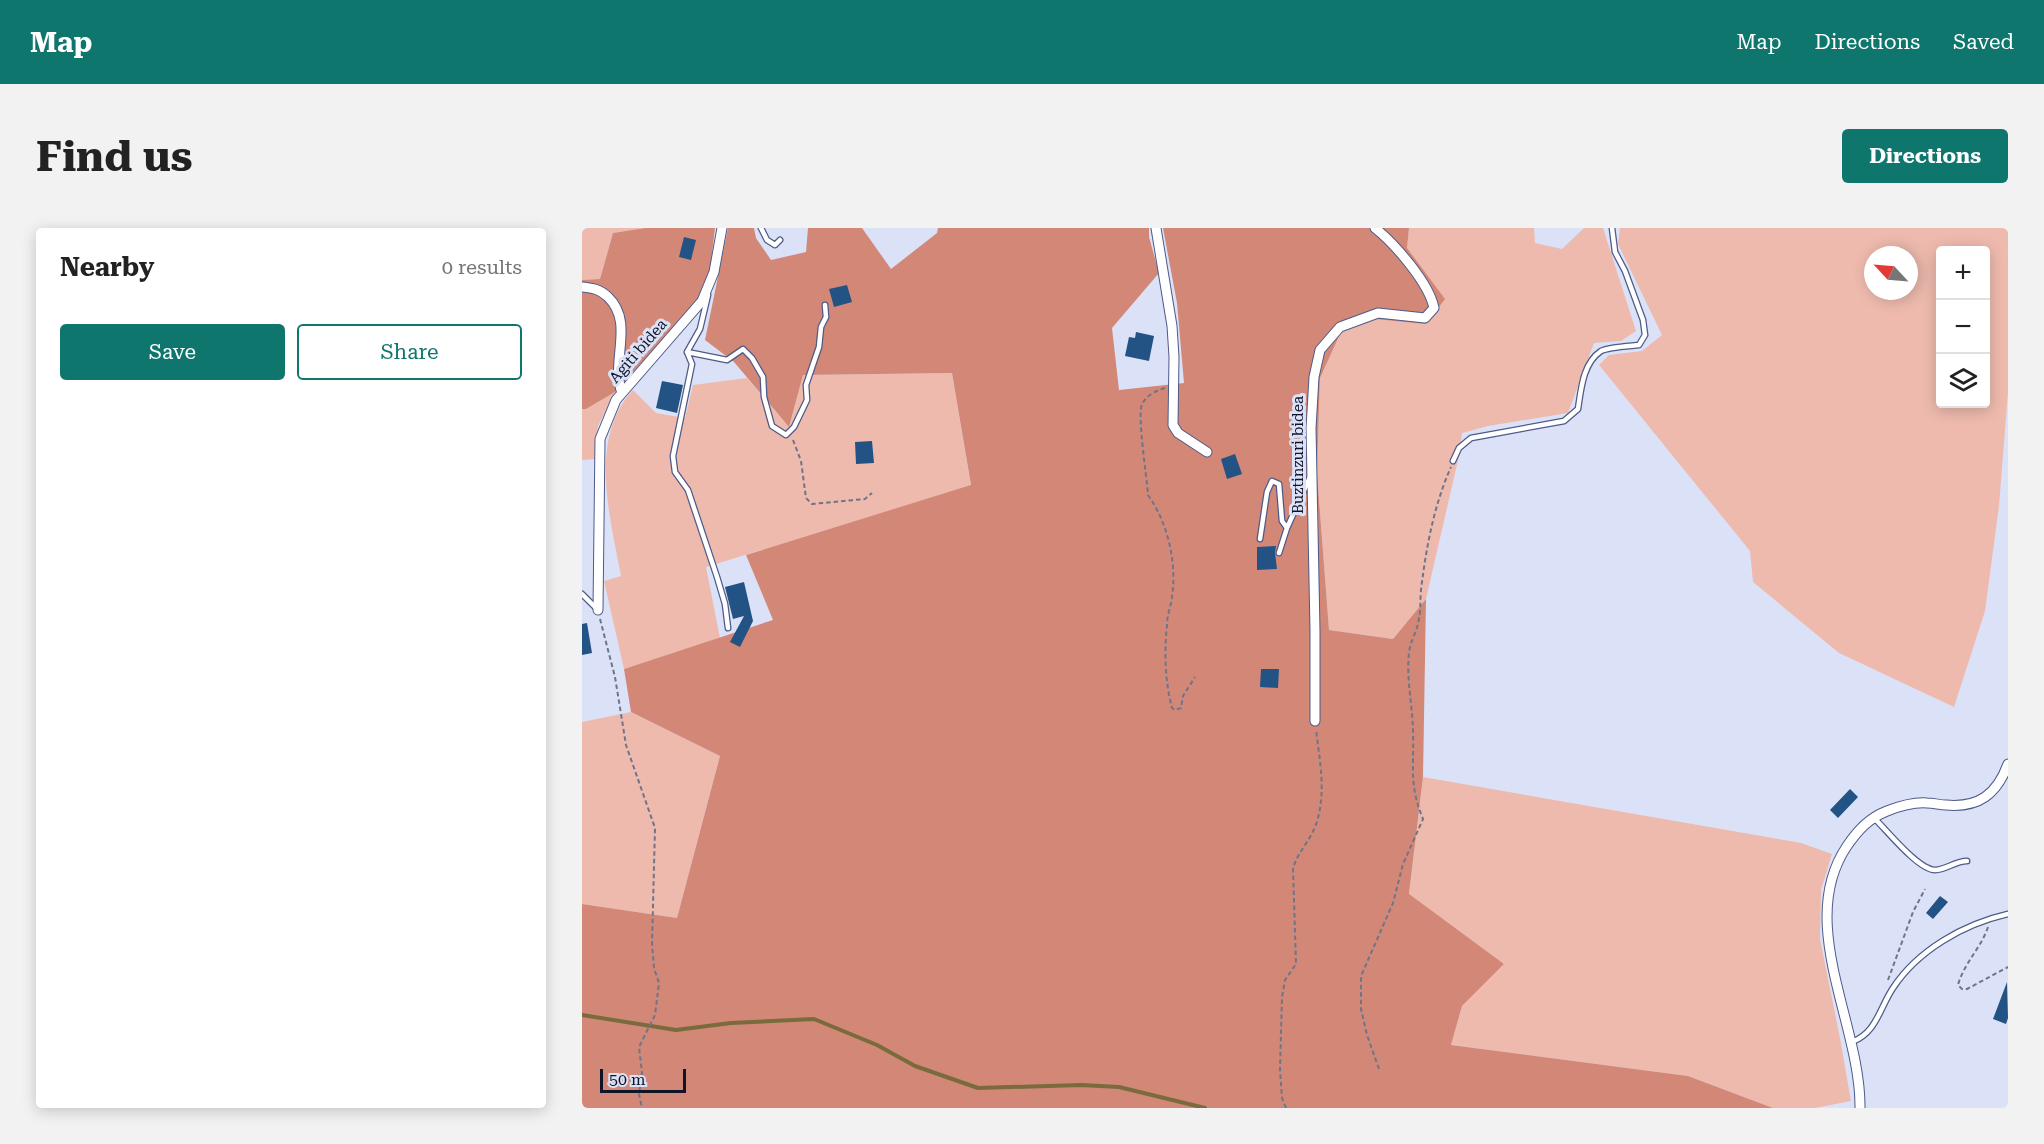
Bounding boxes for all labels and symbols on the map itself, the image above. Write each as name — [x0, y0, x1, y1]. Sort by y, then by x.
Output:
north arrow — [1864, 246, 1918, 300]
street label: Agiti bidea — [605, 315, 671, 387]
street label: Buztinzuri bidea — [1289, 396, 1307, 514]
scale bar — [600, 1066, 686, 1094]

